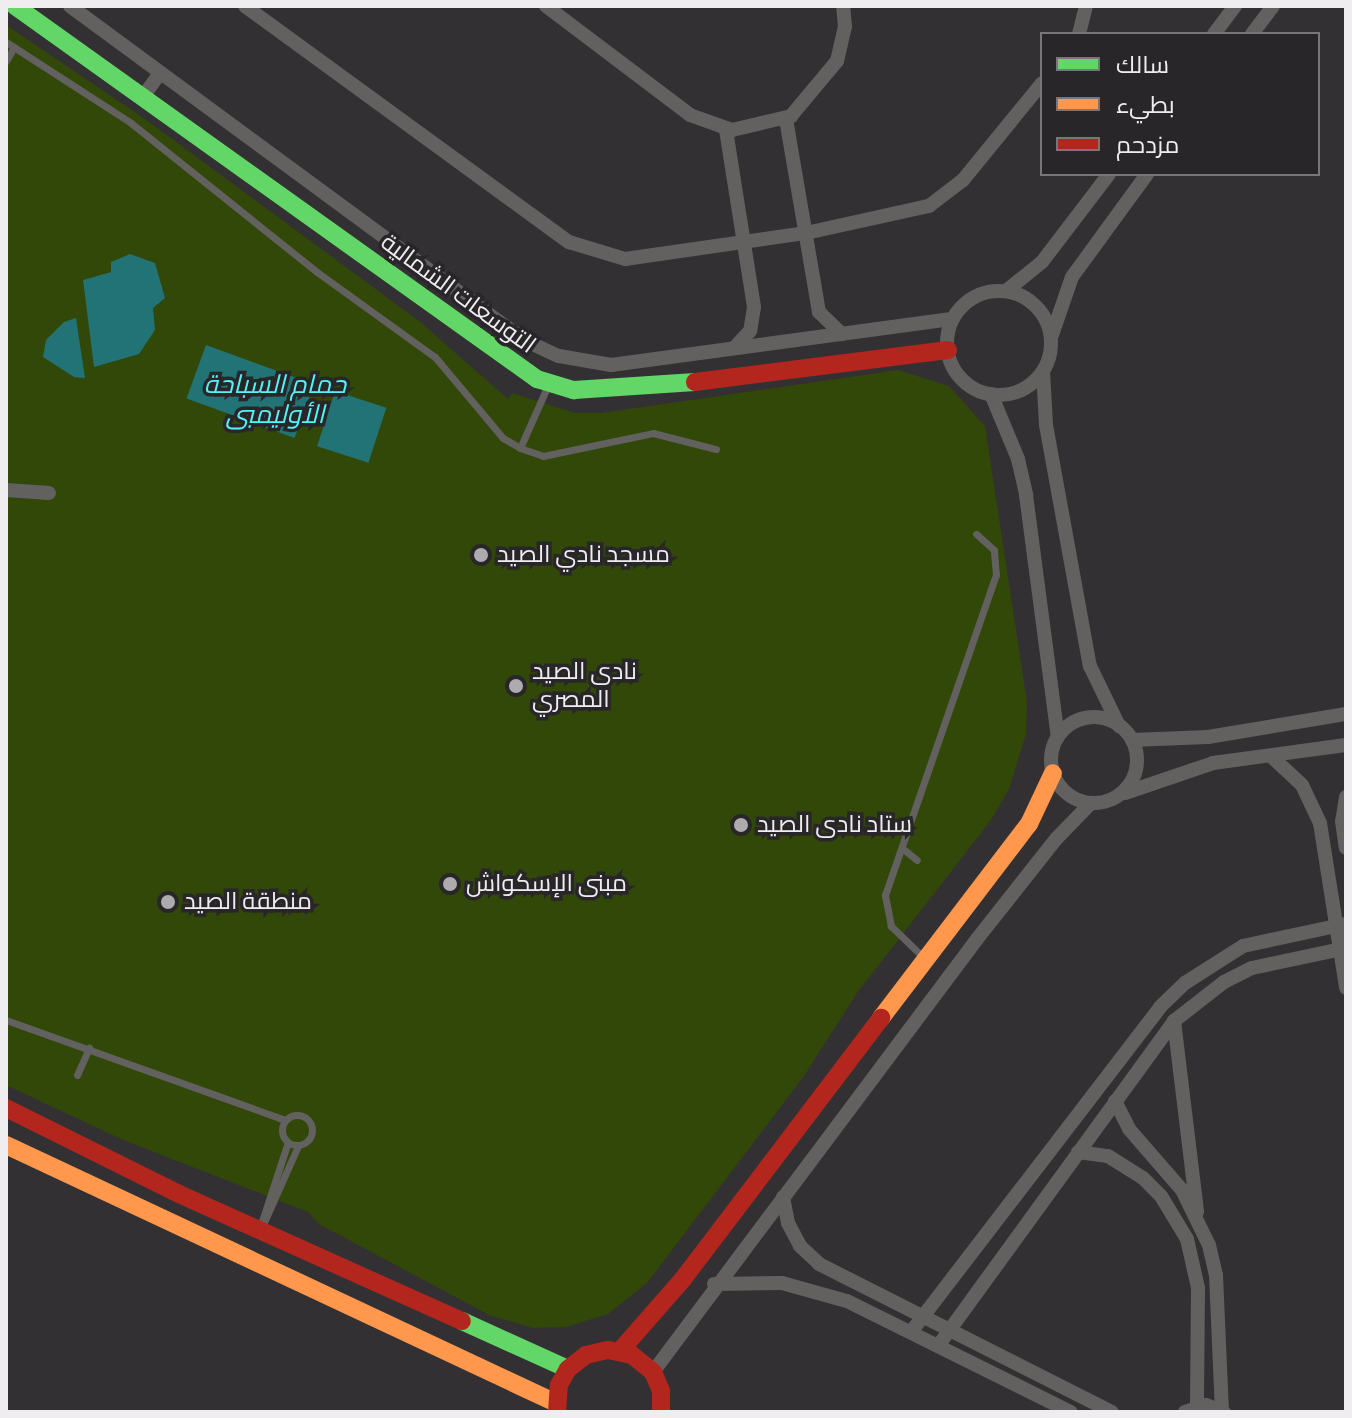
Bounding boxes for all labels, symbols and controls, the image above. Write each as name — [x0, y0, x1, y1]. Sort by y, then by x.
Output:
legend — [1040, 32, 1320, 176]
text: سالك — [1116, 48, 1169, 83]
text: بطيء — [1116, 88, 1175, 123]
text: مزدحم — [1116, 128, 1179, 163]
street label: التوسعات الشمالية — [375, 228, 541, 360]
water label: حمام السباحة الأوليمبى — [204, 369, 346, 430]
place label: مسجد نادي الصيد — [497, 541, 670, 569]
marker: مسجد نادي الصيد — [472, 546, 490, 564]
place label: نادى الصيد المصري — [532, 658, 637, 714]
marker: نادى الصيد المصري — [507, 677, 525, 695]
place label: ستاد نادى الصيد — [757, 811, 912, 839]
marker: ستاد نادى الصيد — [732, 816, 750, 834]
place label: مبنى الإسكواش — [466, 870, 627, 898]
marker: مبنى الإسكواش — [441, 875, 459, 893]
place label: منطقة الصيد — [184, 888, 312, 916]
marker: منطقة الصيد — [159, 893, 177, 911]

